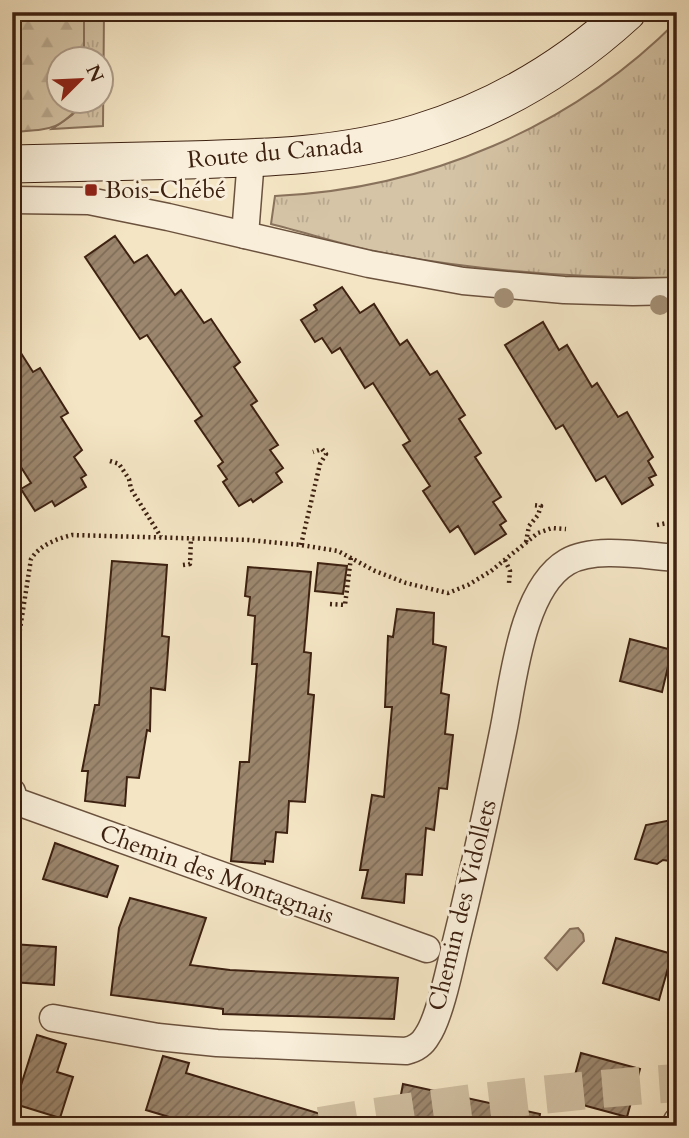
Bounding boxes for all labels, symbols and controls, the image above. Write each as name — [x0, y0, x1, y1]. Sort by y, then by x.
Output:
north arrow — [46, 46, 116, 116]
text: N — [79, 61, 110, 87]
street label: Route du Canada — [186, 128, 365, 177]
place label: Bois-Chébé — [105, 174, 226, 207]
marker: Bois-Chébé — [83, 182, 99, 198]
street label: Chemin des Vidollets — [420, 796, 505, 1014]
street label: Chemin des Montagnais — [95, 817, 339, 932]

